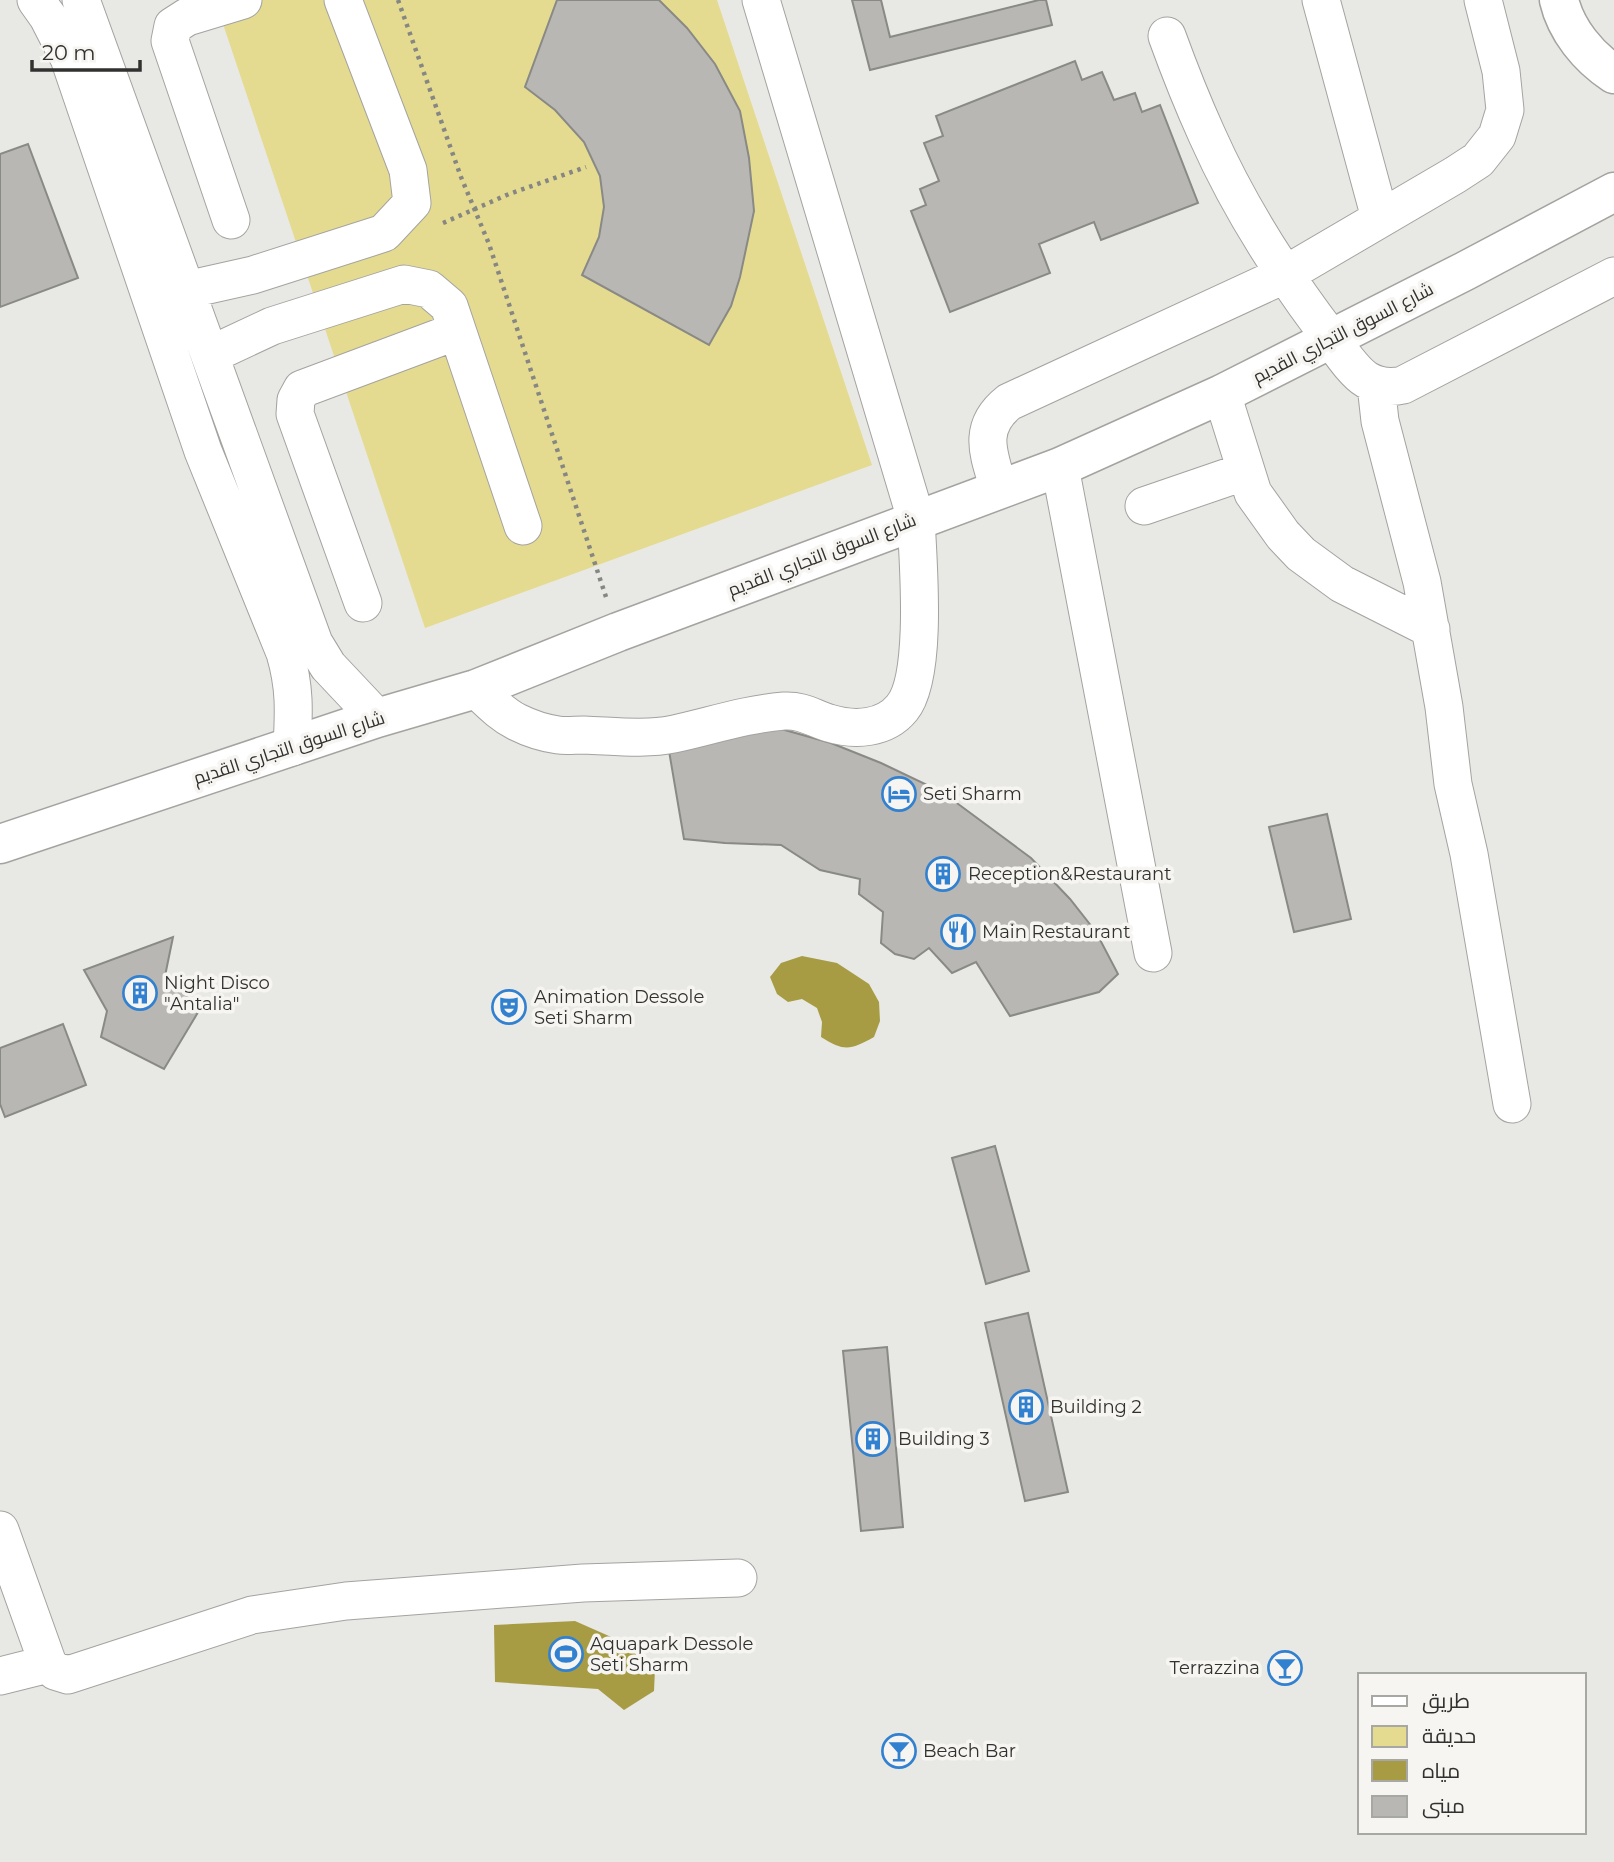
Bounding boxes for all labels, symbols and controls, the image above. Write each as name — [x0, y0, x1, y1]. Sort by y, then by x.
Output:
scale bar — [32, 28, 140, 72]
text: 20 m — [42, 40, 96, 65]
street label: شارع السوق التجاري القديم — [1249, 278, 1438, 391]
street label: شارع السوق التجاري القديم — [725, 509, 920, 604]
street label: شارع السوق التجاري القديم — [191, 707, 388, 792]
hotel icon: Seti Sharm — [880, 775, 918, 813]
place label: Seti Sharm — [923, 783, 1022, 805]
building icon: Reception&Restaurant — [924, 855, 962, 893]
place label: Reception&Restaurant — [968, 863, 1172, 885]
restaurant icon: Main Restaurant — [939, 913, 977, 951]
place label: Main Restaurant — [982, 921, 1130, 943]
place label: Night Disco "Antalia" — [164, 972, 270, 1015]
building icon: Night Disco "Antalia" — [121, 974, 159, 1012]
place label: Animation Dessole Seti Sharm — [534, 986, 704, 1029]
theatre icon: Animation Dessole Seti Sharm — [490, 988, 528, 1026]
building icon: Building 2 — [1007, 1388, 1045, 1426]
place label: Building 2 — [1050, 1396, 1142, 1418]
building icon: Building 3 — [854, 1420, 892, 1458]
place label: Building 3 — [898, 1428, 990, 1450]
place label: Aquapark Dessole Seti Sharm — [590, 1633, 753, 1676]
sports icon: Aquapark Dessole Seti Sharm — [547, 1635, 585, 1673]
bar icon: Terrazzina — [1266, 1649, 1304, 1687]
place label: Terrazzina — [1170, 1657, 1260, 1679]
legend — [1358, 1673, 1586, 1834]
text: طريق — [1422, 1688, 1470, 1714]
text: حديقة — [1422, 1723, 1476, 1748]
bar icon: Beach Bar — [880, 1732, 918, 1770]
place label: Beach Bar — [923, 1740, 1016, 1762]
text: مياه — [1422, 1758, 1460, 1783]
text: مبنى — [1422, 1793, 1465, 1819]

